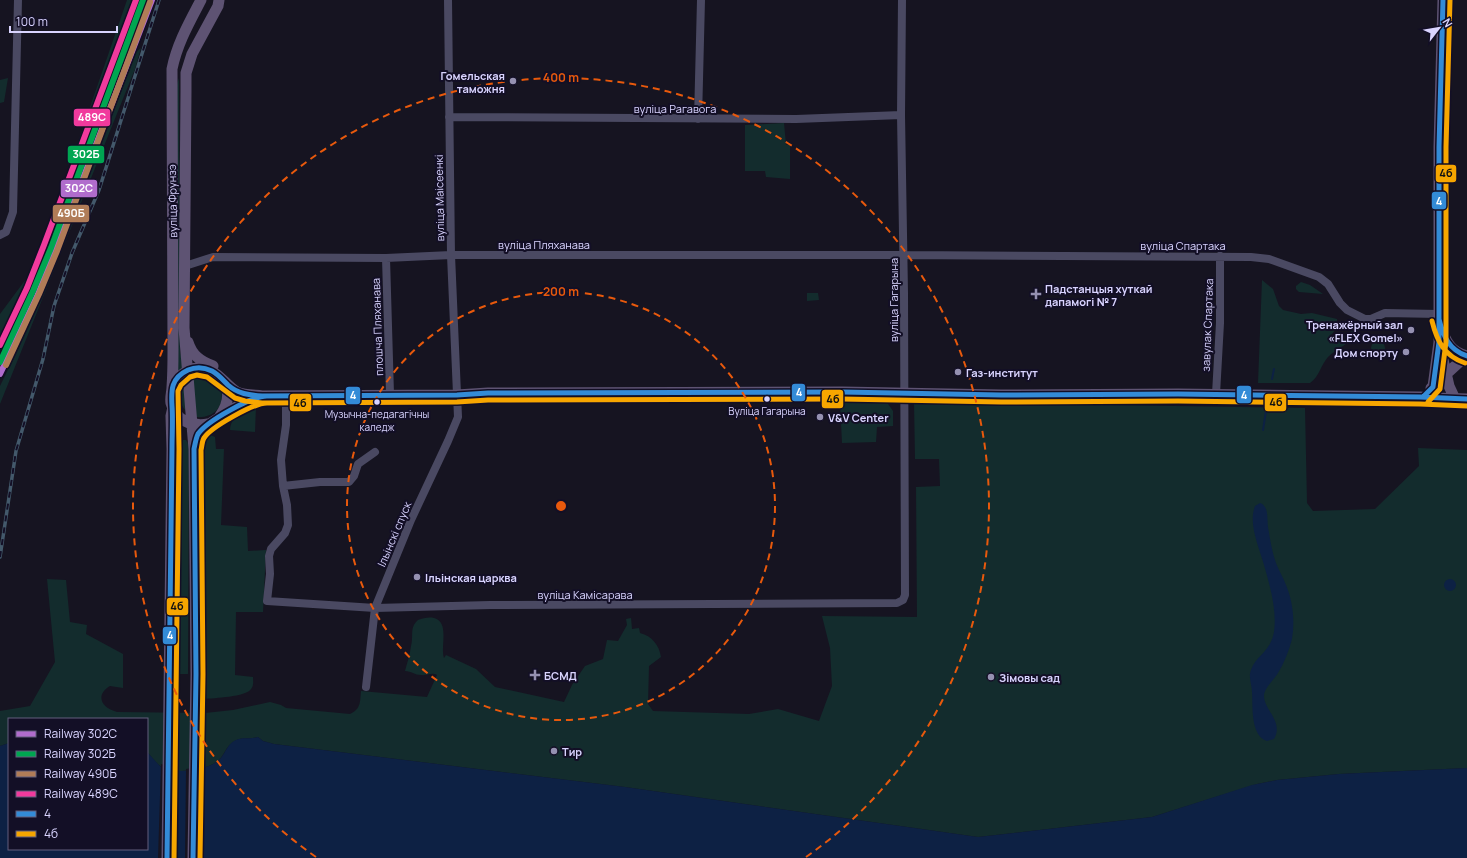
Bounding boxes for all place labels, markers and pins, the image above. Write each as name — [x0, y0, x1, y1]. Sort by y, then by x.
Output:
place label: Гомельская таможня — [441, 68, 505, 96]
marker: Гомельская таможня — [508, 76, 518, 86]
place label: Падстанцыя хуткай дапамогі № 7 — [1045, 281, 1152, 309]
marker: Падстанцыя хуткай дапамогі № 7 — [1030, 288, 1042, 300]
place label: Тренажёрный зал «FLEX Gomel» — [1306, 317, 1403, 345]
marker: Тренажёрный зал «FLEX Gomel» — [1406, 325, 1416, 335]
place label: Дом спорту — [1334, 345, 1399, 360]
marker: Дом спорту — [1401, 347, 1411, 357]
place label: Газ-институт — [966, 365, 1038, 380]
marker: Газ-институт — [953, 367, 963, 377]
marker: Вуліца Гагарына — [762, 394, 772, 404]
marker: Музычна-педагагічны каледж — [372, 397, 382, 407]
place label: Вуліца Гагарына — [728, 404, 806, 418]
place label: Музычна-педагагічны каледж — [325, 407, 429, 434]
place label: V&V Center — [828, 410, 889, 425]
marker: V&V Center — [815, 412, 825, 422]
centre of rings — [554, 499, 568, 513]
place label: Ільінская царква — [425, 570, 517, 585]
marker: Ільінская царква — [412, 572, 422, 582]
place label: БСМД — [544, 668, 577, 683]
marker: БСМД — [529, 669, 541, 681]
place label: Зімовы сад — [999, 670, 1060, 685]
marker: Зімовы сад — [986, 672, 996, 682]
place label: Тир — [562, 744, 582, 759]
marker: Тир — [549, 746, 559, 756]

